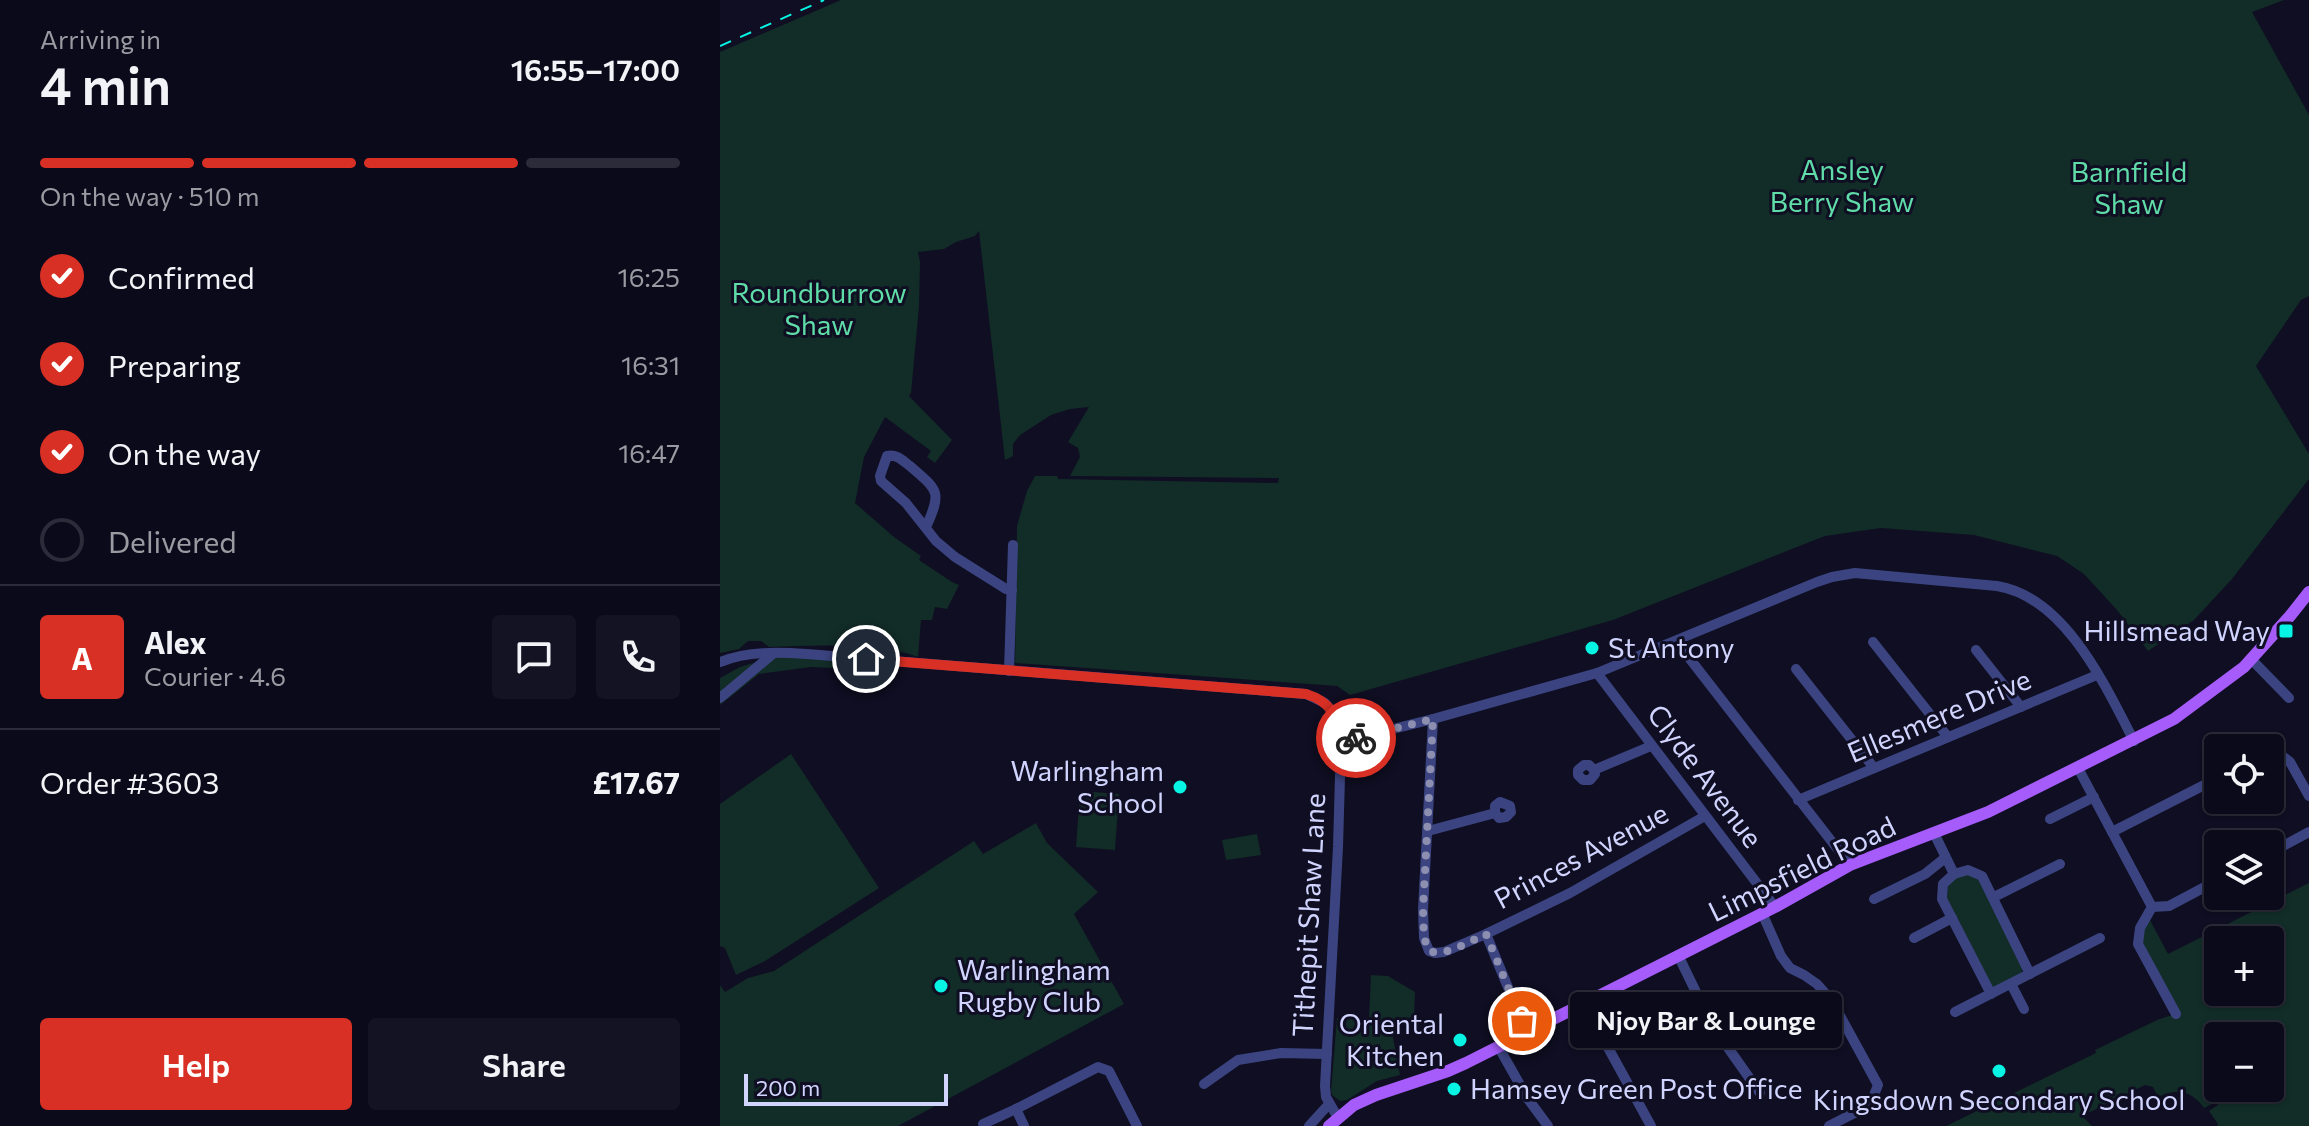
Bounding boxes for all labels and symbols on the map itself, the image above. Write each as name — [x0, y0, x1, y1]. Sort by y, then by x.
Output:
park label: Ansley Berry Shaw — [1770, 152, 1914, 218]
park label: Barnfield Shaw — [2071, 154, 2187, 220]
park label: Roundburrow Shaw — [731, 275, 907, 341]
place label: Hillsmead Way — [2084, 613, 2270, 647]
marker: Hillsmead Way — [2277, 622, 2295, 640]
pin — [832, 625, 900, 693]
place label: St Antony — [1608, 630, 1735, 664]
marker: St Antony — [1583, 639, 1601, 657]
street label: Ellesmere Drive — [1842, 661, 2035, 769]
street label: Clyde Avenue — [1641, 697, 1771, 854]
courier — [1316, 698, 1396, 778]
place label: Warlingham School — [1010, 753, 1164, 819]
marker: Warlingham School — [1171, 778, 1189, 796]
street label: Tithepit Shaw Lane — [1285, 792, 1331, 1038]
street label: Princes Avenue — [1488, 795, 1673, 915]
street label: Limpsfield Road — [1703, 808, 1901, 928]
place label: Warlingham Rugby Club — [957, 952, 1111, 1018]
marker: Warlingham Rugby Club — [932, 977, 950, 995]
pin — [1488, 987, 1556, 1055]
callout: Njoy Bar & Lounge — [1570, 993, 1842, 1049]
place label: Oriental Kitchen — [1339, 1006, 1444, 1072]
marker: Oriental Kitchen — [1451, 1031, 1469, 1049]
marker: Kingsdown Secondary School — [1990, 1062, 2008, 1080]
scale bar — [744, 1070, 948, 1106]
place label: Hamsey Green Post Office — [1470, 1071, 1802, 1105]
marker: Hamsey Green Post Office — [1445, 1080, 1463, 1098]
place label: Kingsdown Secondary School — [1813, 1082, 2185, 1116]

